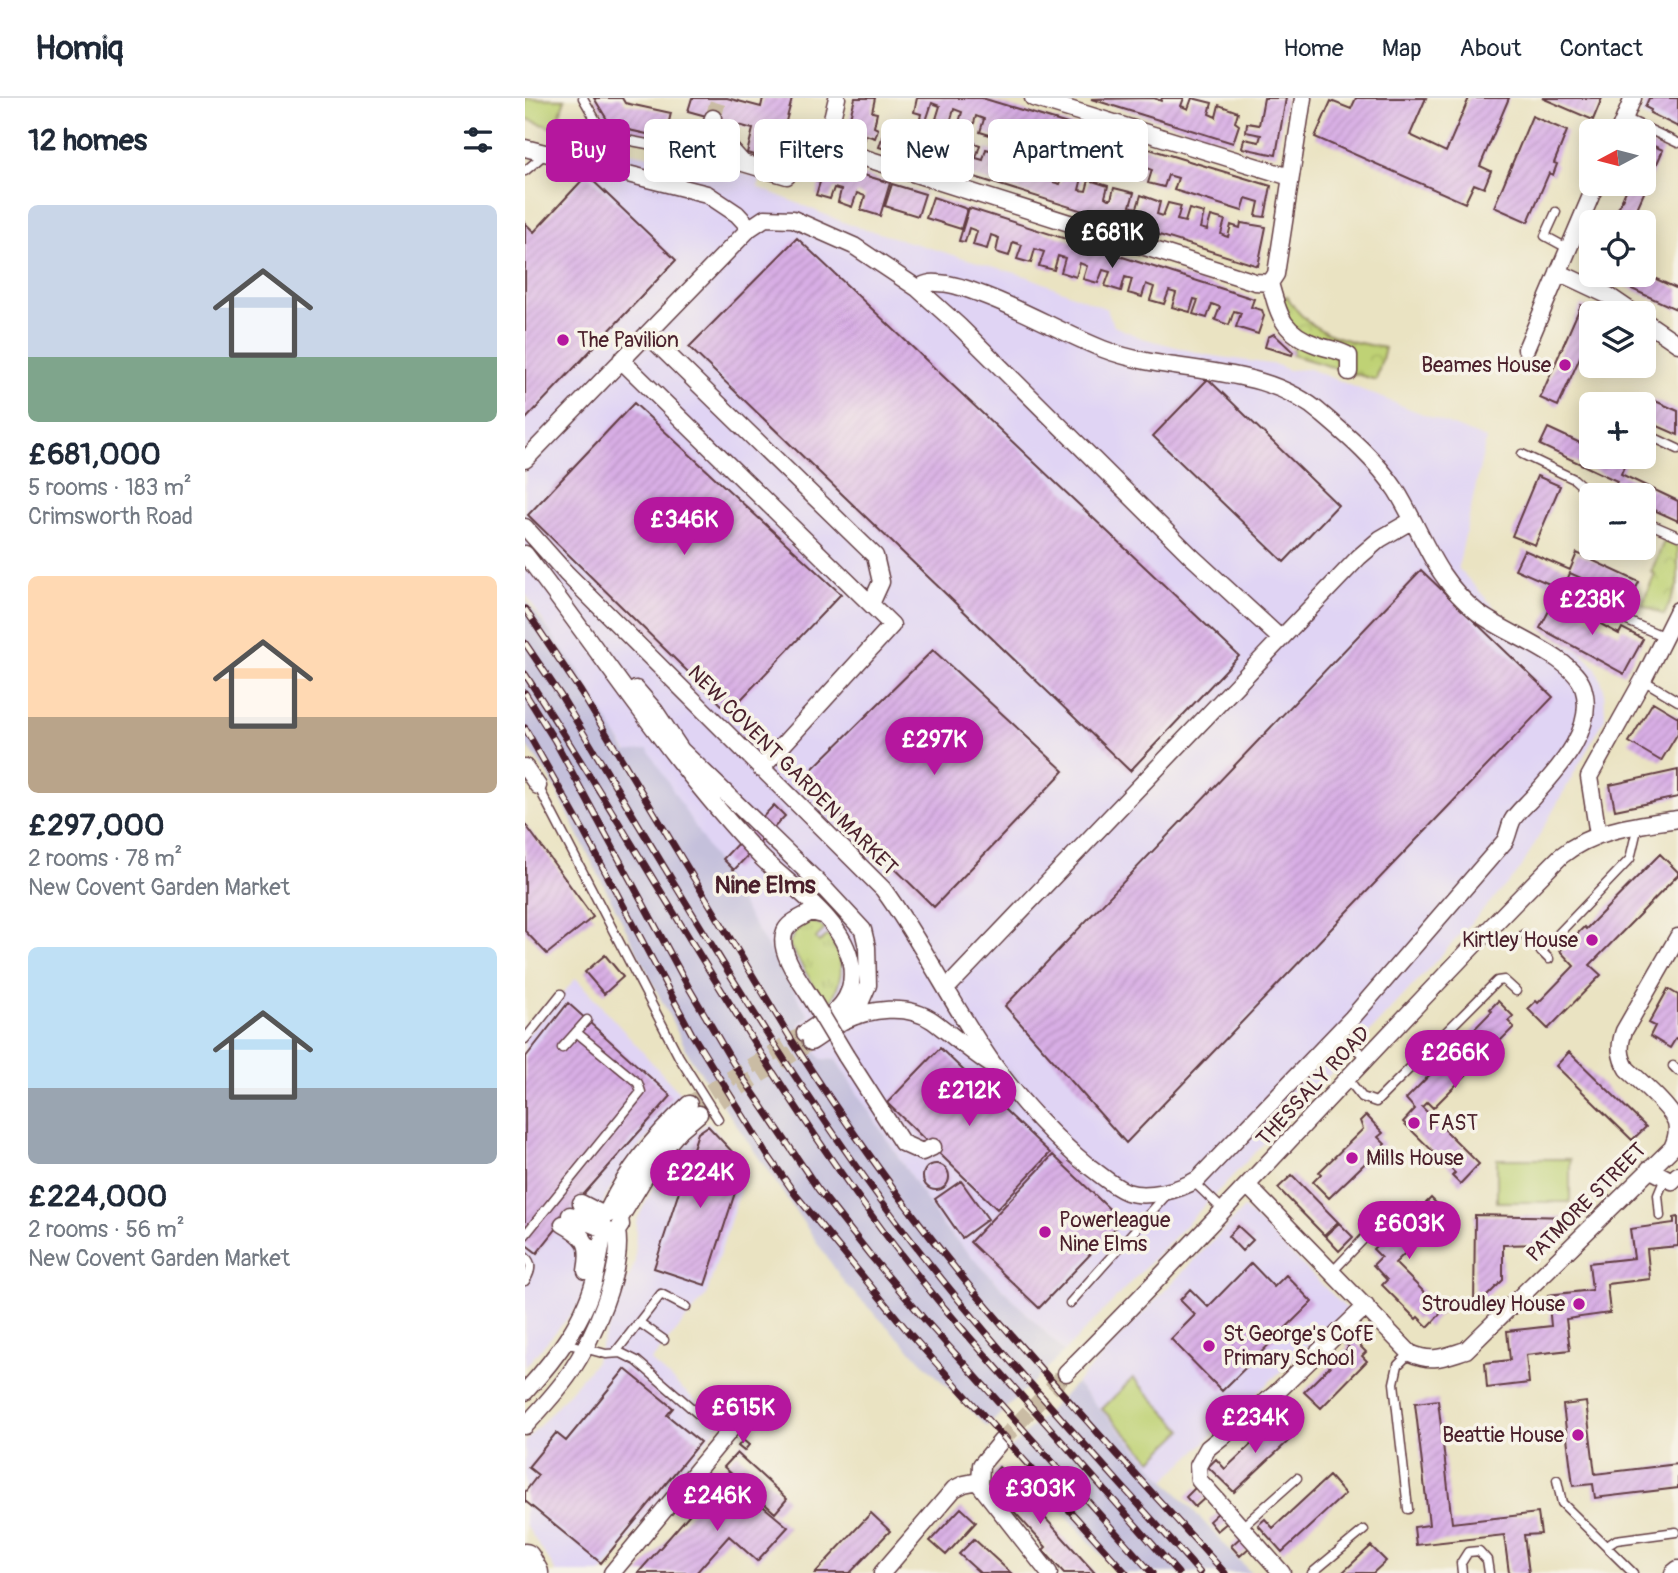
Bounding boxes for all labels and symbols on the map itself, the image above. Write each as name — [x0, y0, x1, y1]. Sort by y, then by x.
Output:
north arrow — [1579, 119, 1655, 196]
pin: £681K — [1063, 211, 1161, 270]
place label: The Pavilion — [577, 327, 679, 354]
marker: The Pavilion — [555, 332, 571, 348]
place label: Beames House — [1421, 352, 1552, 379]
marker: Beames House — [1557, 357, 1573, 373]
pin: £346K — [635, 498, 733, 557]
pin: £238K — [1543, 578, 1641, 637]
street label: NEW COVENT GARDEN MARKET — [682, 660, 904, 881]
pin: £297K — [885, 718, 983, 777]
district label: Nine Elms — [715, 871, 816, 900]
place label: Kirtley House — [1462, 927, 1579, 954]
marker: Kirtley House — [1584, 932, 1600, 948]
street label: THESSALY ROAD — [1251, 1020, 1376, 1152]
pin: £266K — [1406, 1030, 1504, 1090]
pin: £212K — [920, 1068, 1018, 1128]
place label: FAST — [1428, 1110, 1479, 1137]
marker: FAST — [1406, 1115, 1422, 1131]
street label: PATMORE STREET — [1521, 1137, 1652, 1268]
place label: Mills House — [1366, 1145, 1464, 1172]
pin: £224K — [651, 1150, 749, 1210]
marker: Mills House — [1344, 1150, 1360, 1166]
pin: £603K — [1360, 1202, 1458, 1261]
place label: Powerleague Nine Elms — [1059, 1207, 1171, 1258]
marker: Powerleague Nine Elms — [1037, 1224, 1053, 1240]
place label: Stroudley House — [1421, 1291, 1566, 1318]
marker: Stroudley House — [1571, 1296, 1587, 1312]
place label: St George's CofE Primary School — [1223, 1321, 1374, 1372]
marker: St George's CofE Primary School — [1201, 1338, 1217, 1354]
pin: £615K — [694, 1386, 792, 1445]
pin: £234K — [1206, 1396, 1304, 1455]
place label: Beattie House — [1442, 1422, 1565, 1449]
marker: Beattie House — [1570, 1427, 1586, 1443]
pin: £303K — [991, 1466, 1089, 1526]
pin: £246K — [668, 1474, 766, 1533]

